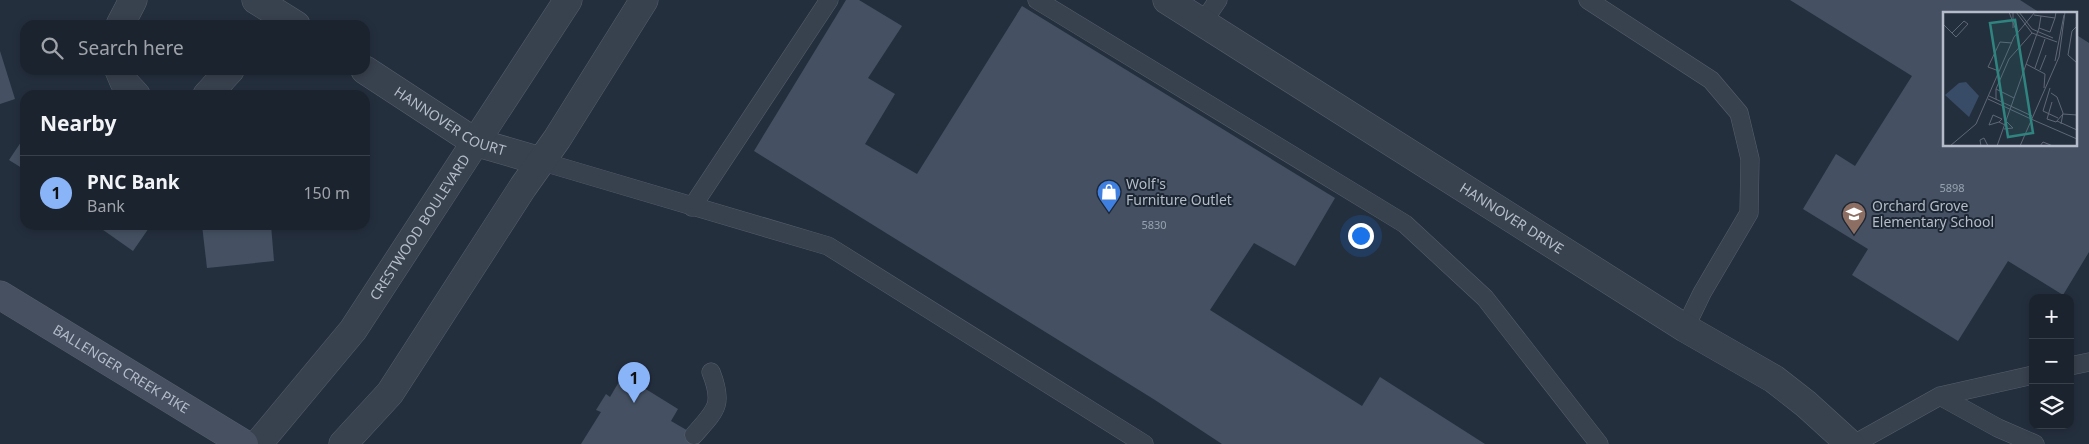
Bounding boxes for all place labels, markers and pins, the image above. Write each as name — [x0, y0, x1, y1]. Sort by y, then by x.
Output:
place label: Wolf's Furniture Outlet — [1126, 174, 1232, 209]
shop icon: Wolf's Furniture Outlet — [1096, 179, 1122, 213]
place label: Orchard Grove Elementary School — [1872, 196, 1994, 231]
school or university icon: Orchard Grove Elementary School — [1841, 201, 1867, 235]
pin: 1 — [618, 362, 650, 403]

